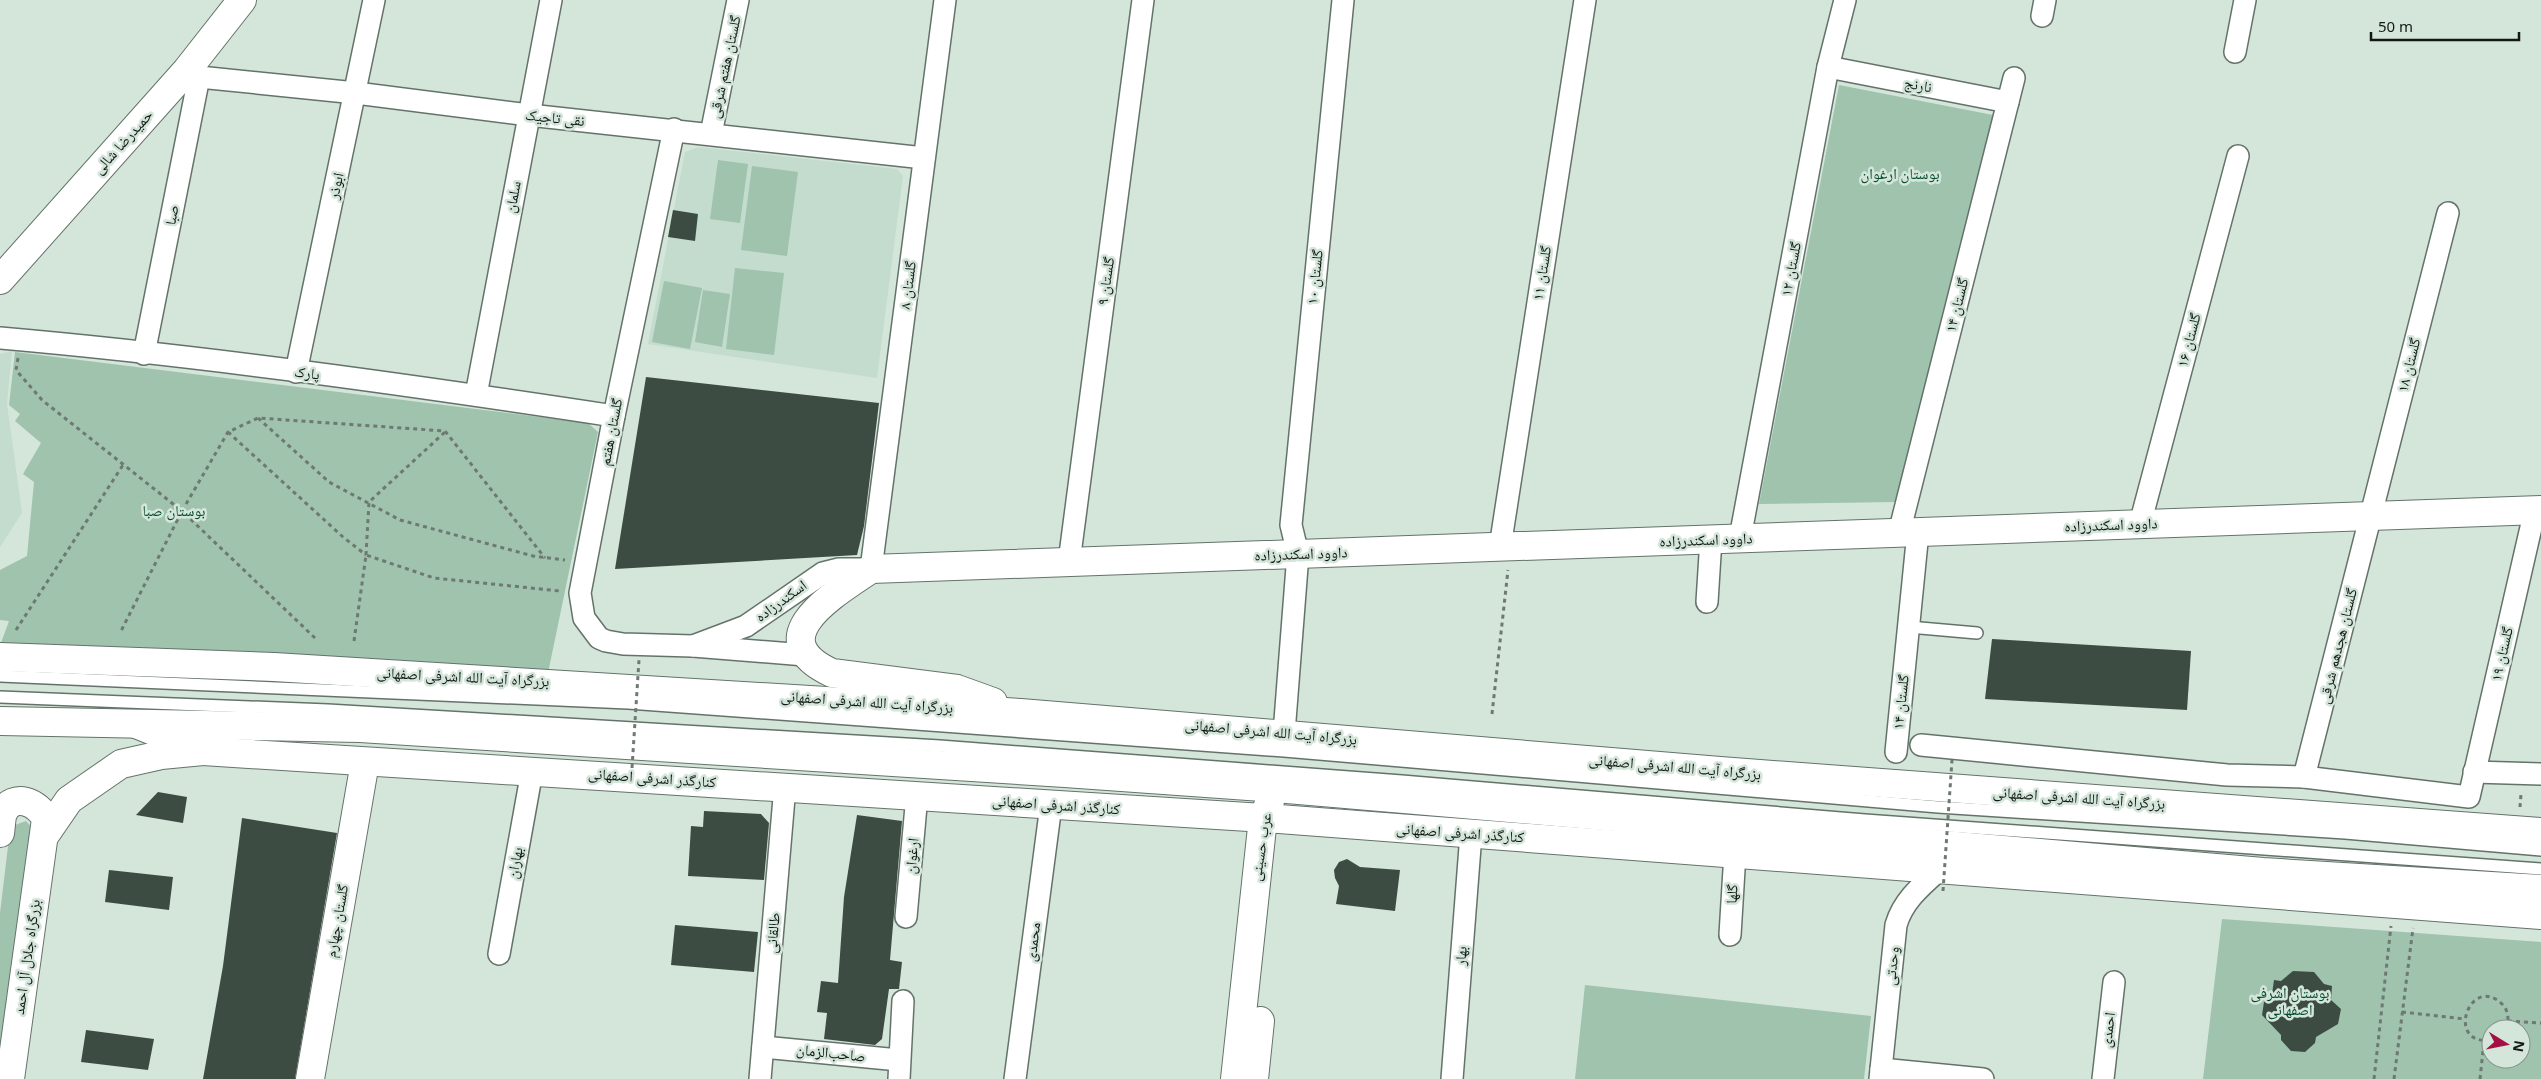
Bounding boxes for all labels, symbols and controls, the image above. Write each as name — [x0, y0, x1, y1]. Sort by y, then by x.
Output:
scale bar — [2371, 10, 2518, 42]
street label: گلستان هفتم شرقی — [703, 13, 746, 120]
text: 50 m — [2378, 16, 2413, 36]
street label: نارنج — [1902, 72, 1934, 97]
street label: حمیدرضا شالی — [88, 104, 158, 179]
street label: نقی تاجیک — [524, 104, 586, 131]
park label: بوستان ارغوان — [1860, 163, 1940, 184]
street label: ابوذر — [322, 171, 348, 202]
street label: سلمان — [499, 179, 526, 215]
street label: صبا — [159, 203, 183, 227]
street label: گلستان ۱۲ — [1775, 239, 1806, 298]
street label: گلستان ۱۱ — [1527, 244, 1556, 302]
street label: گلستان ۱۰ — [1301, 248, 1328, 306]
street label: گلستان ۹ — [1092, 255, 1119, 306]
street label: گلستان ٨ — [894, 259, 921, 310]
street label: گلستان ۱۴ — [1940, 275, 1973, 334]
street label: گلستان ۱۶ — [2171, 310, 2206, 369]
street label: گلستان ۱۸ — [2392, 335, 2425, 394]
street label: پارک — [293, 361, 321, 384]
street label: گلستان هفتم — [594, 396, 627, 468]
park label: بوستان صبا — [143, 500, 205, 521]
street label: داوود اسکندرزاده — [2064, 512, 2158, 536]
street label: داوود اسکندرزاده — [1659, 527, 1753, 551]
street label: داوود اسکندرزاده — [1254, 541, 1348, 565]
street label: اسکندرزاده — [751, 575, 810, 626]
street label: گلستان هجدهم شرقی — [2313, 586, 2362, 706]
street label: گلستان ۱۹ — [2485, 624, 2518, 683]
street label: بزرگراه آیت الله اشرفی اصفهانی — [376, 661, 550, 692]
street label: گلستان ۱۴ — [1887, 673, 1914, 731]
street label: بزرگراه آیت الله اشرفی اصفهانی — [780, 685, 954, 718]
street label: بزرگراه آیت الله اشرفی اصفهانی — [1184, 714, 1358, 749]
street label: بزرگراه آیت الله اشرفی اصفهانی — [1588, 749, 1762, 784]
street label: کنارگذر اشرفی اصفهانی — [587, 763, 717, 792]
street label: بزرگراه آیت الله اشرفی اصفهانی — [1992, 781, 2166, 814]
street label: کنارگذر اشرفی اصفهانی — [991, 790, 1121, 819]
street label: عرب حسینی — [1245, 811, 1276, 882]
street label: کنارگذر اشرفی اصفهانی — [1395, 818, 1525, 847]
street label: ارغوان — [899, 837, 924, 875]
street label: بهاران — [501, 845, 528, 880]
street label: گلستان چهارم — [320, 882, 353, 959]
street label: گلها — [1721, 883, 1742, 904]
street label: بزرگراه جلال آل احمد — [8, 898, 45, 1016]
street label: طالقانی — [760, 912, 785, 954]
street label: محمدی — [1020, 921, 1045, 963]
street label: وحدتی — [1879, 945, 1904, 987]
street label: بهار — [1449, 946, 1471, 967]
park label: بوستان اشرفی اصفهانی — [2250, 982, 2330, 1020]
street label: احمدی — [2095, 1011, 2120, 1049]
north arrow — [2481, 1019, 2531, 1069]
street label: صاحب‌الزمان — [795, 1038, 867, 1067]
text: N — [2509, 1039, 2530, 1054]

